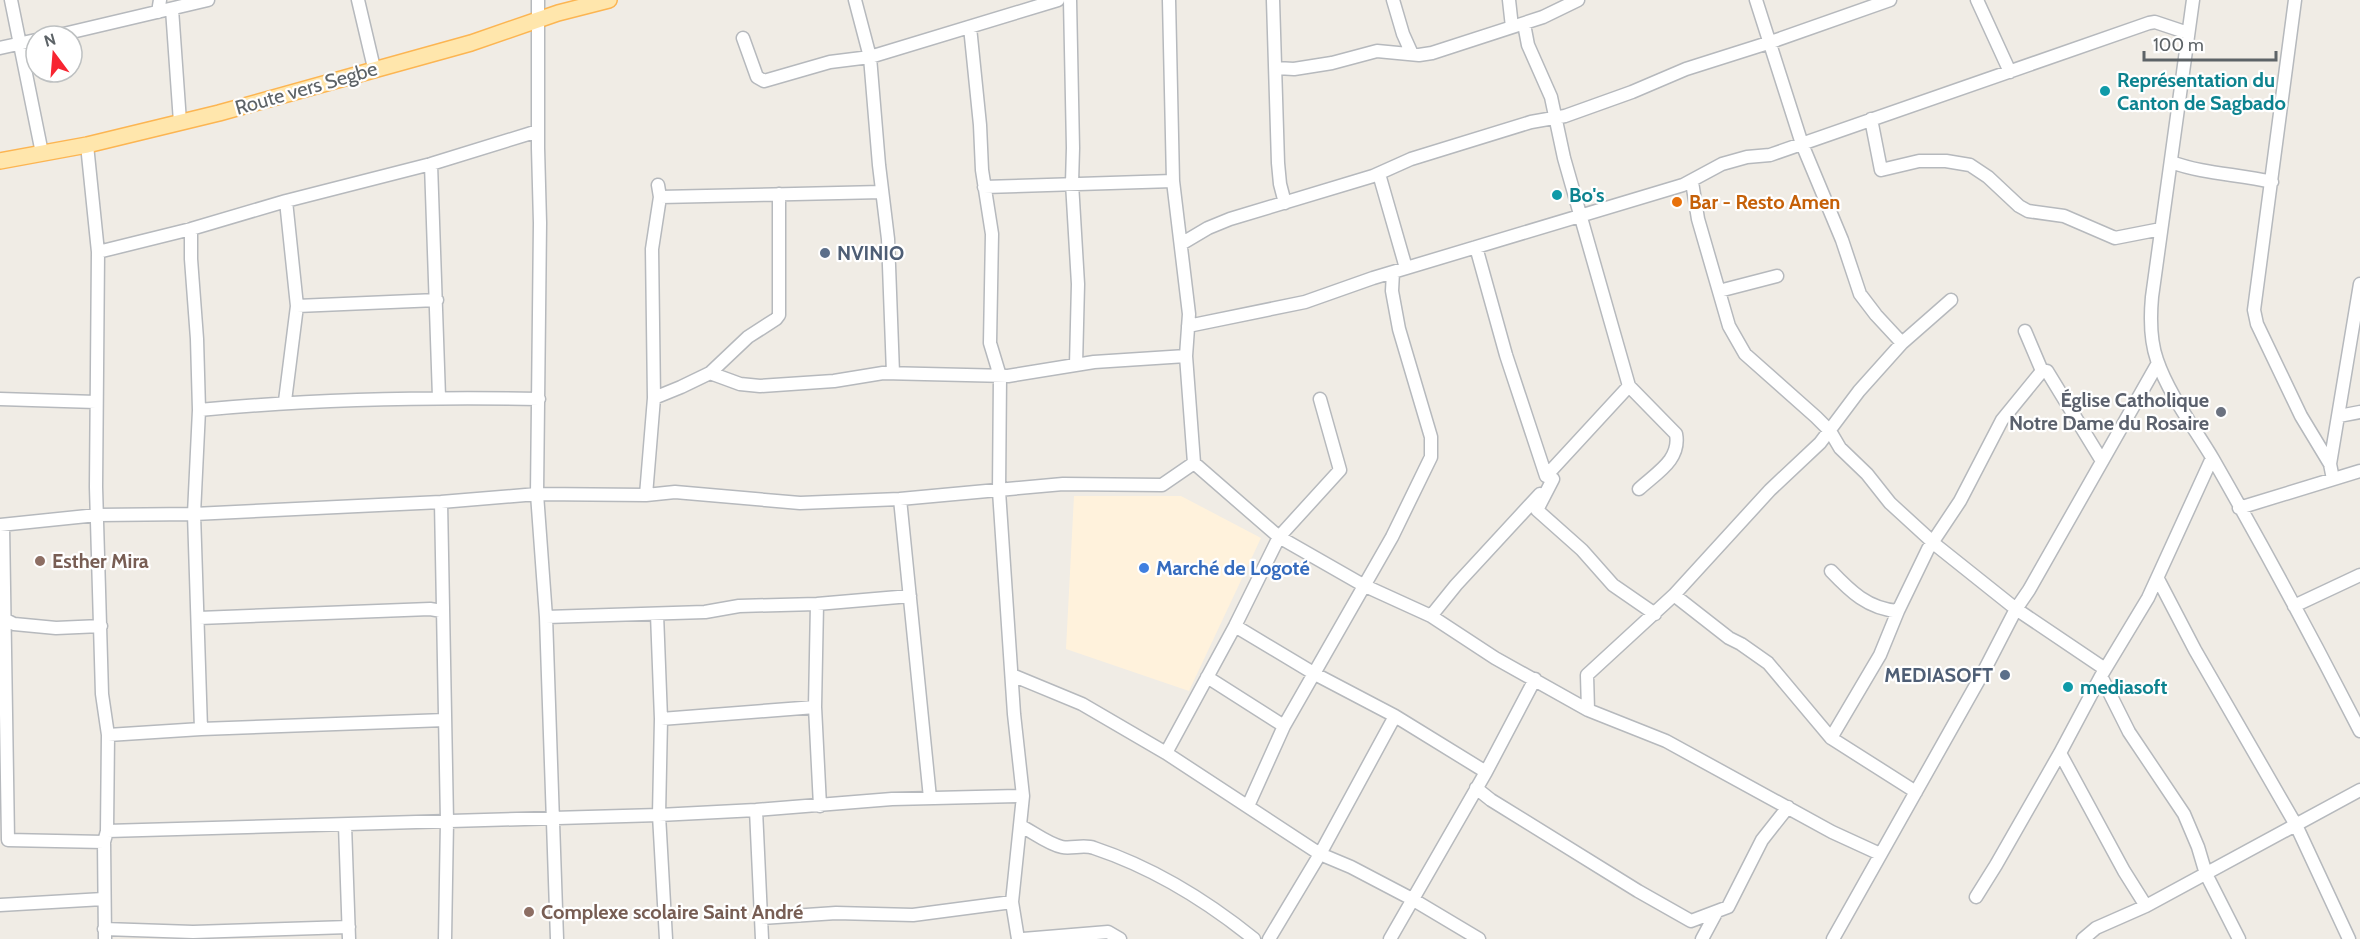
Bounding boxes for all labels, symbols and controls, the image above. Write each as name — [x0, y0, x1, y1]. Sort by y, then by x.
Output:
north arrow — [24, 24, 84, 84]
scale bar — [2144, 24, 2276, 62]
text: N — [42, 29, 58, 51]
text: 100 m — [2153, 34, 2204, 56]
street label: Route vers Segbe — [232, 56, 380, 120]
place label: Représentation du Canton de Sagbado — [2117, 68, 2286, 115]
marker: Représentation du Canton de Sagbado — [2098, 84, 2112, 98]
place label: Bo's — [1569, 183, 1604, 207]
marker: Bo's — [1550, 188, 1564, 202]
place label: Bar - Resto Amen — [1689, 190, 1840, 214]
marker: Bar - Resto Amen — [1670, 195, 1684, 209]
place label: NVINIO — [837, 241, 904, 265]
marker: NVINIO — [818, 246, 832, 260]
place label: Église Catholique Notre Dame du Rosaire — [2009, 388, 2209, 435]
marker: Église Catholique Notre Dame du Rosaire — [2214, 405, 2228, 419]
place label: Esther Mira — [52, 549, 149, 573]
marker: Esther Mira — [33, 554, 47, 568]
place label: Marché de Logoté — [1156, 556, 1310, 580]
marker: Marché de Logoté — [1137, 561, 1151, 575]
place label: MEDIASOFT — [1884, 663, 1993, 687]
marker: MEDIASOFT — [1998, 668, 2012, 682]
place label: mediasoft — [2080, 675, 2167, 699]
marker: mediasoft — [2061, 680, 2075, 694]
place label: Complexe scolaire Saint André — [541, 900, 803, 924]
marker: Complexe scolaire Saint André — [522, 905, 536, 919]

